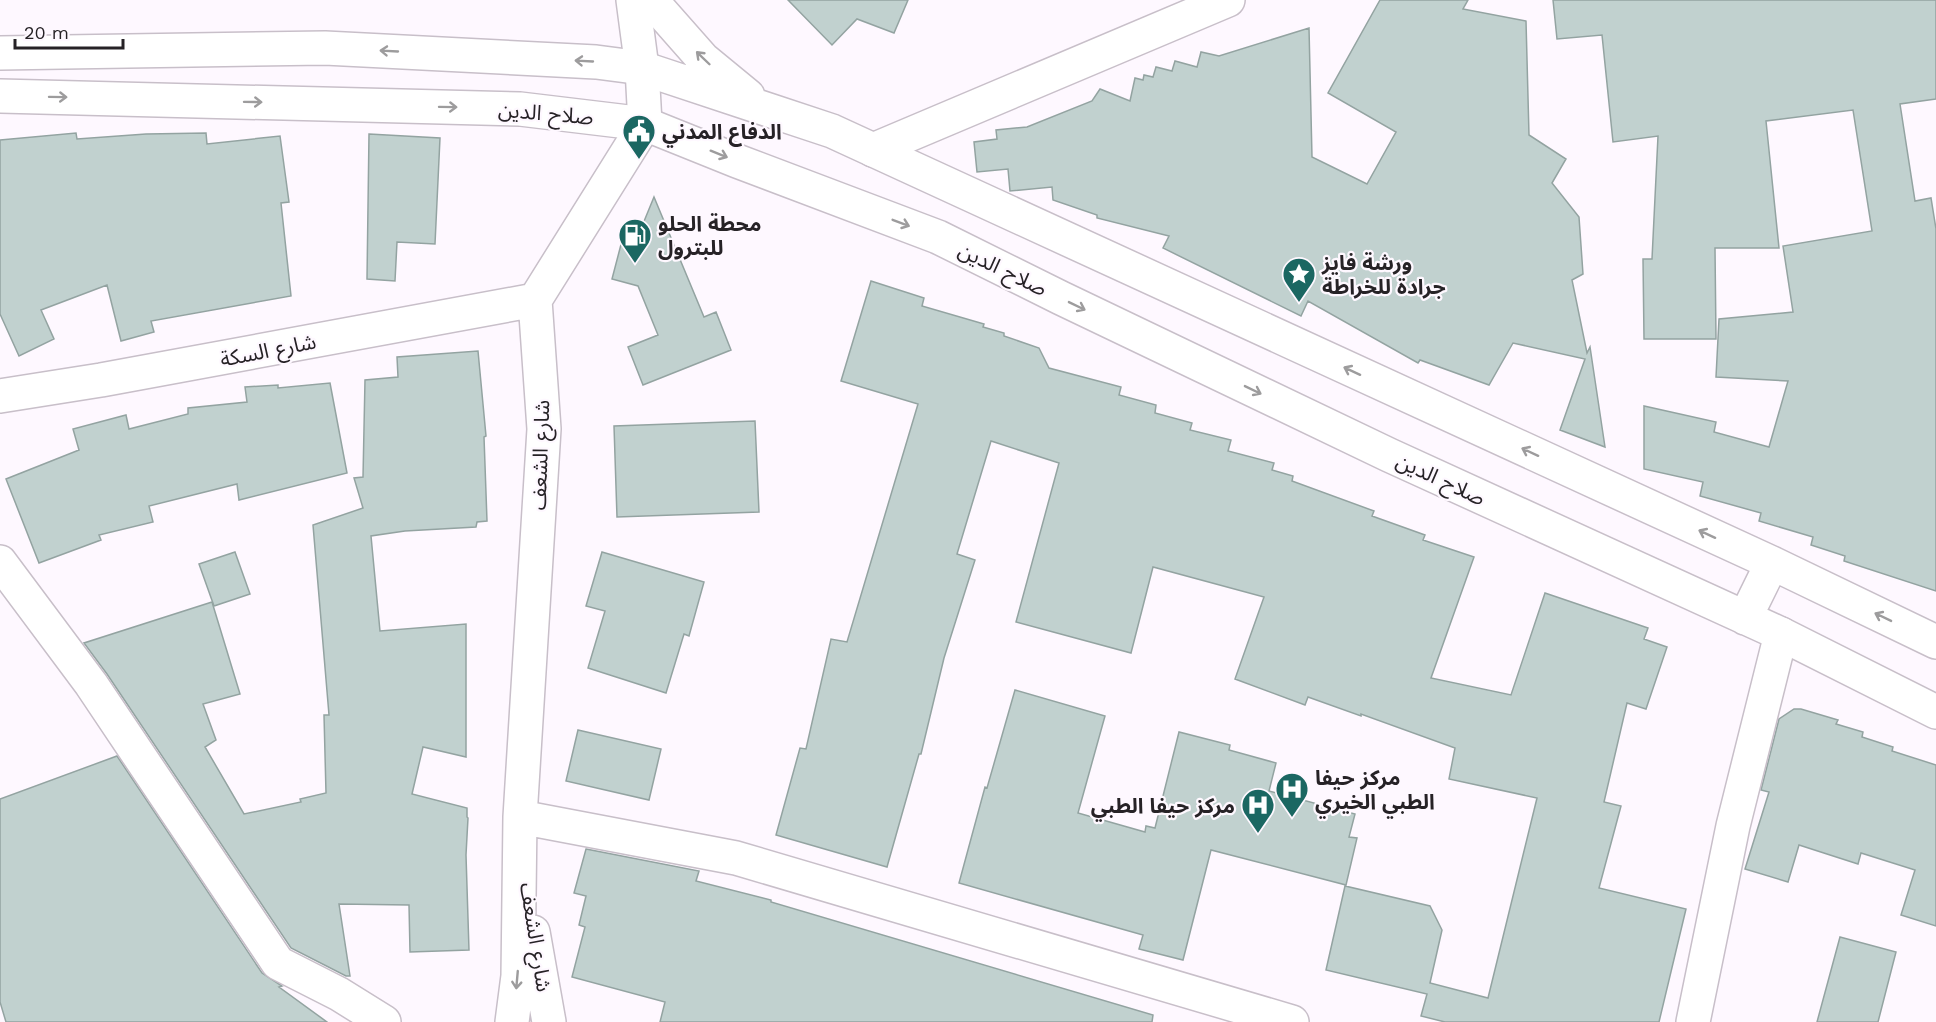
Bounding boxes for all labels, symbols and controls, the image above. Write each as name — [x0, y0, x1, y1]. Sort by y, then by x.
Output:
scale bar — [15, 12, 123, 50]
text: 20 m — [24, 22, 69, 43]
one-way arrow — [380, 46, 400, 57]
one-way arrow — [695, 50, 710, 65]
one-way arrow — [574, 56, 594, 67]
one-way arrow — [48, 91, 68, 103]
one-way arrow — [243, 96, 263, 108]
street label: صلاح الدين — [497, 96, 595, 133]
one-way arrow — [438, 101, 458, 113]
public building icon: الدفاع المدني — [621, 113, 657, 160]
place label: الدفاع المدني — [662, 119, 782, 148]
one-way arrow — [709, 149, 727, 160]
place label: محطة الحلو للبترول — [658, 211, 762, 260]
fuel station icon: محطة الحلو للبترول — [617, 217, 653, 264]
one-way arrow — [891, 218, 910, 229]
street label: صلاح الدين — [953, 237, 1051, 304]
place label: ورشة فايز جرادة للخراطة — [1321, 250, 1446, 299]
place icon: ورشة فايز جرادة للخراطة — [1281, 256, 1317, 303]
one-way arrow — [1068, 301, 1086, 313]
street label: شارع السكة — [218, 328, 319, 374]
one-way arrow — [1344, 365, 1362, 377]
one-way arrow — [1244, 385, 1262, 397]
street label: شارع الشعف — [526, 399, 557, 511]
one-way arrow — [1521, 446, 1539, 458]
street label: صلاح الدين — [1391, 448, 1490, 513]
one-way arrow — [1698, 527, 1716, 539]
one-way arrow — [1875, 610, 1893, 622]
place label: مركز حيفا الطبي الخيري — [1315, 765, 1435, 818]
hospital icon: مركز حيفا الطبي الخيري — [1274, 771, 1310, 818]
hospital icon: مركز حيفا الطبي — [1240, 787, 1276, 834]
place label: مركز حيفا الطبي — [1091, 793, 1235, 822]
street label: شارع الشعف — [512, 881, 557, 994]
one-way arrow — [511, 970, 522, 990]

